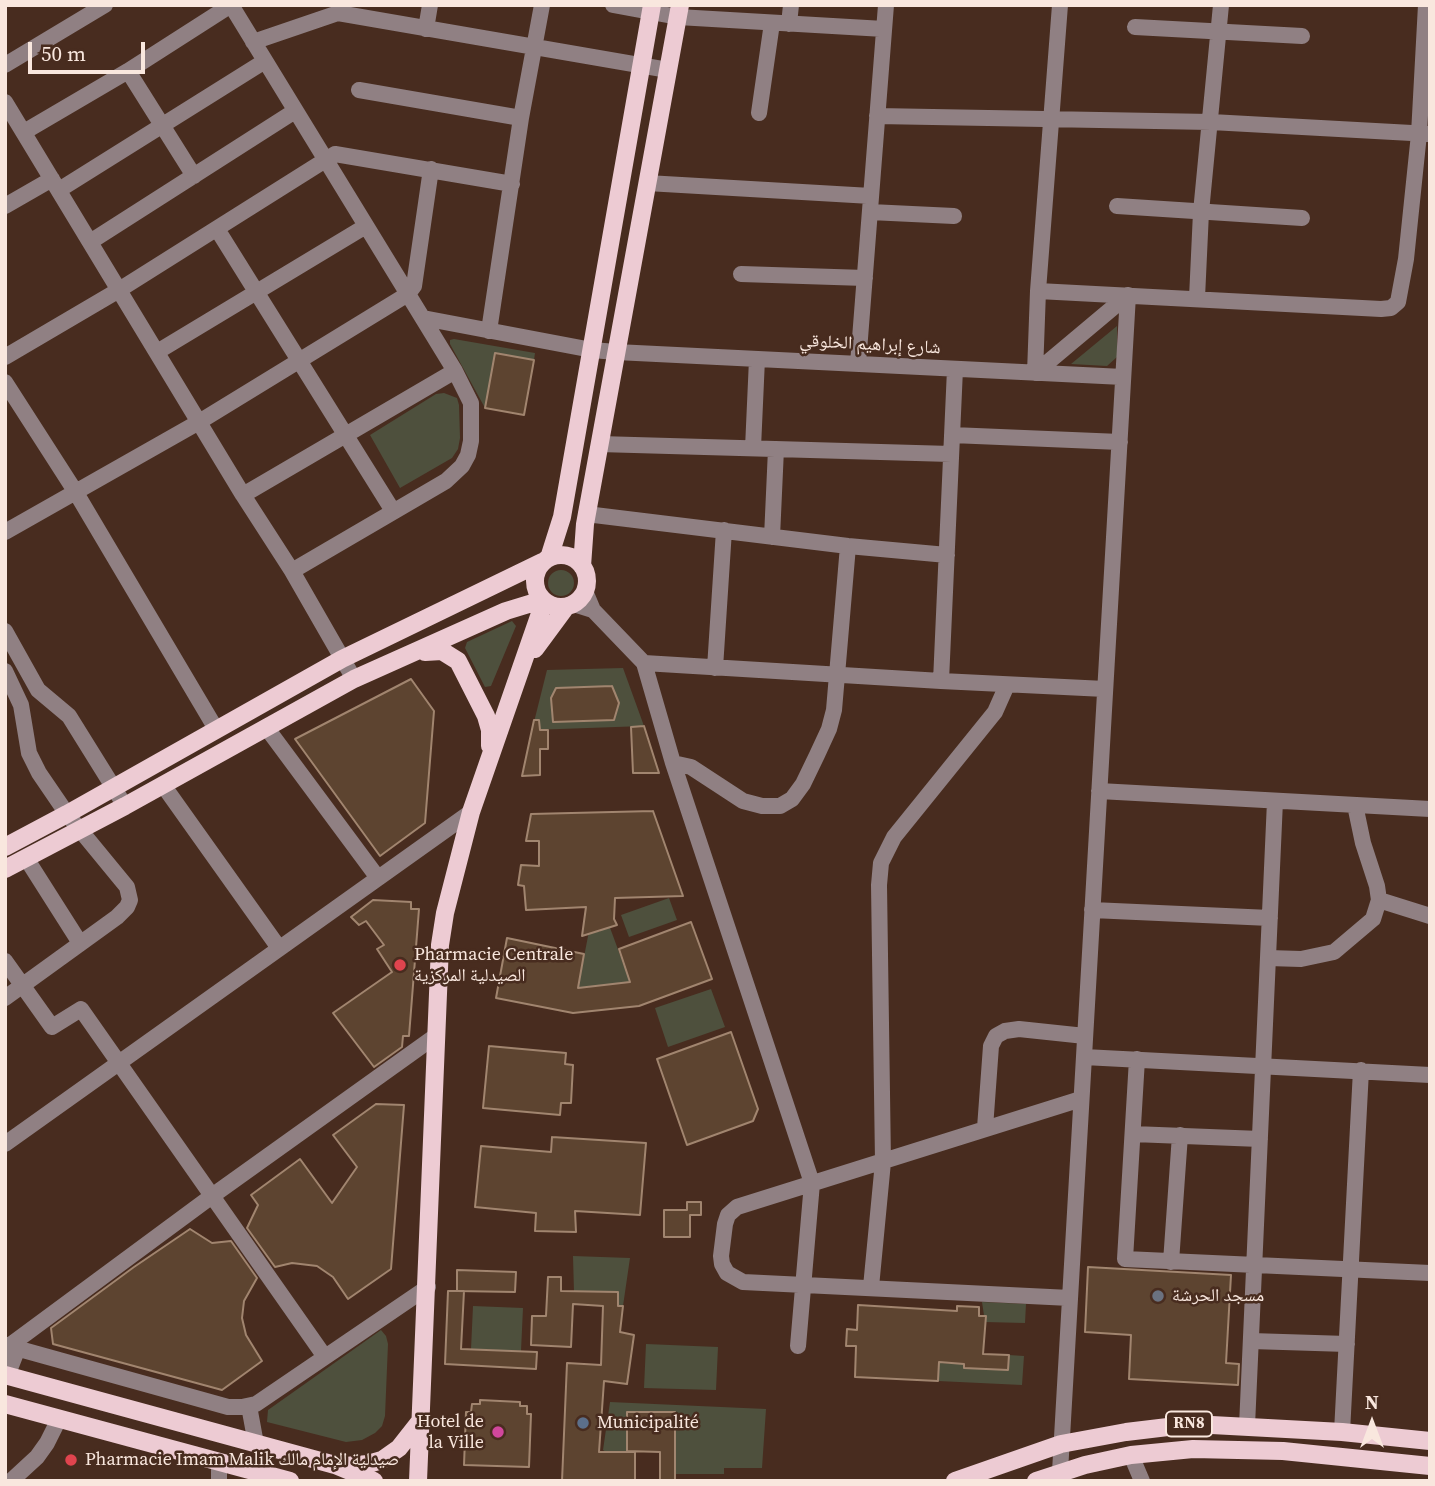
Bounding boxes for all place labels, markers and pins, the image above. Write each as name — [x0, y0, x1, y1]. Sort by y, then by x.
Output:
place label: Pharmacie Centrale الصيدلية المركزية — [414, 944, 573, 986]
marker: Pharmacie Centrale الصيدلية المركزية — [392, 957, 408, 973]
place label: مسجد الحرشة — [1172, 1285, 1264, 1307]
marker: مسجد الحرشة — [1150, 1288, 1166, 1304]
place label: Hotel de la Ville — [417, 1411, 484, 1454]
place label: Municipalité — [597, 1412, 699, 1434]
marker: Municipalité — [575, 1415, 591, 1431]
marker: Hotel de la Ville — [490, 1424, 506, 1440]
place label: Pharmacie Imam Malik صيدلية الإمام مالك — [85, 1449, 399, 1471]
marker: Pharmacie Imam Malik صيدلية الإمام مالك — [63, 1452, 79, 1468]

